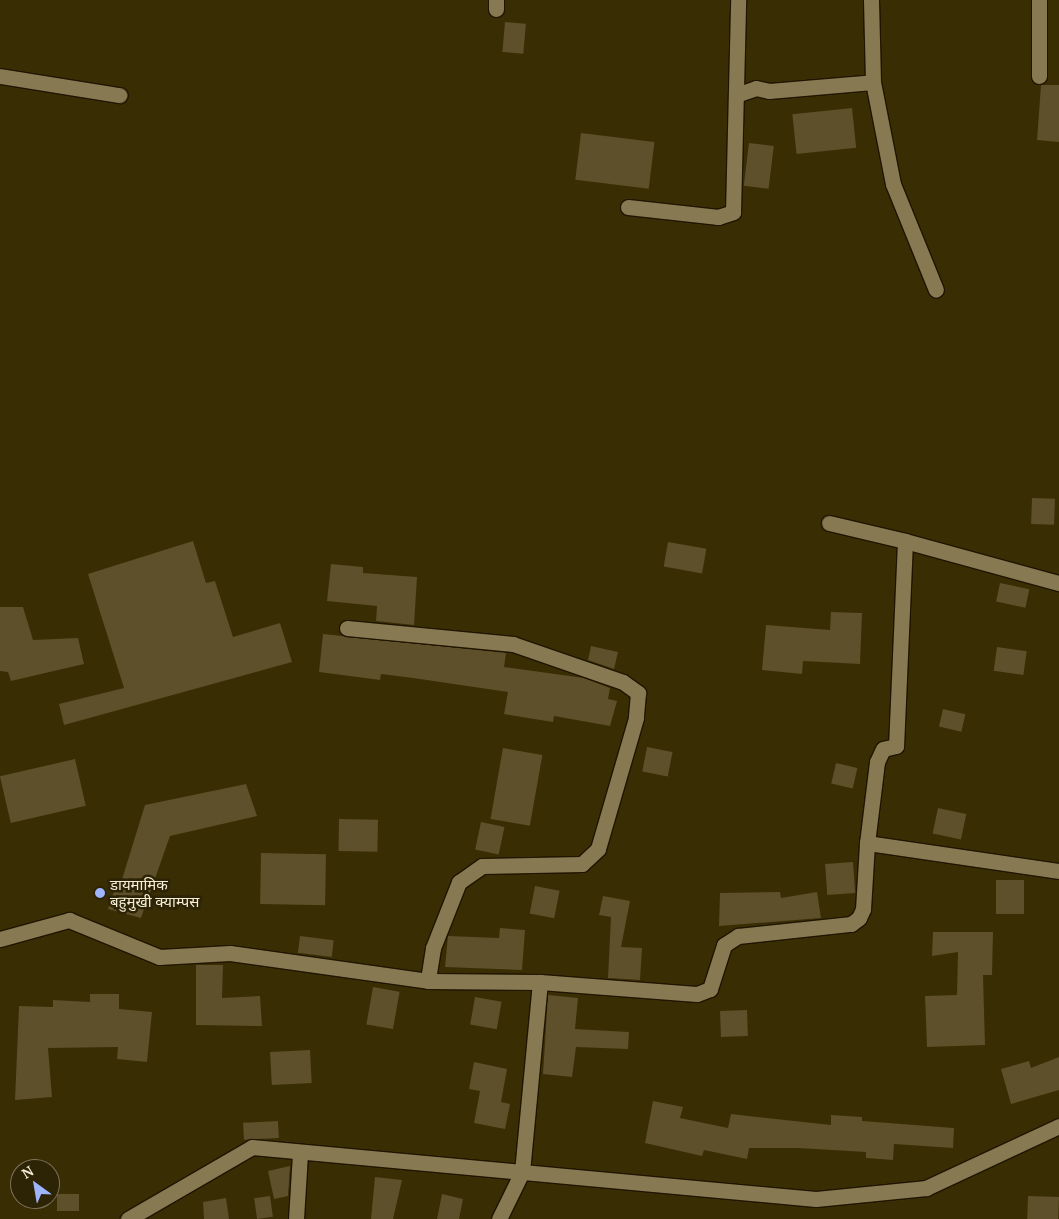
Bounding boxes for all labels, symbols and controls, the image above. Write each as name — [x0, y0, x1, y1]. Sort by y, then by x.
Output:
place label: डायमामिक बहुमुखी क्याम्पस — [110, 875, 199, 910]
marker: डायमामिक बहुमुखी क्याम्पस — [94, 887, 106, 899]
north arrow — [10, 1159, 60, 1209]
text: N — [18, 1161, 37, 1183]

